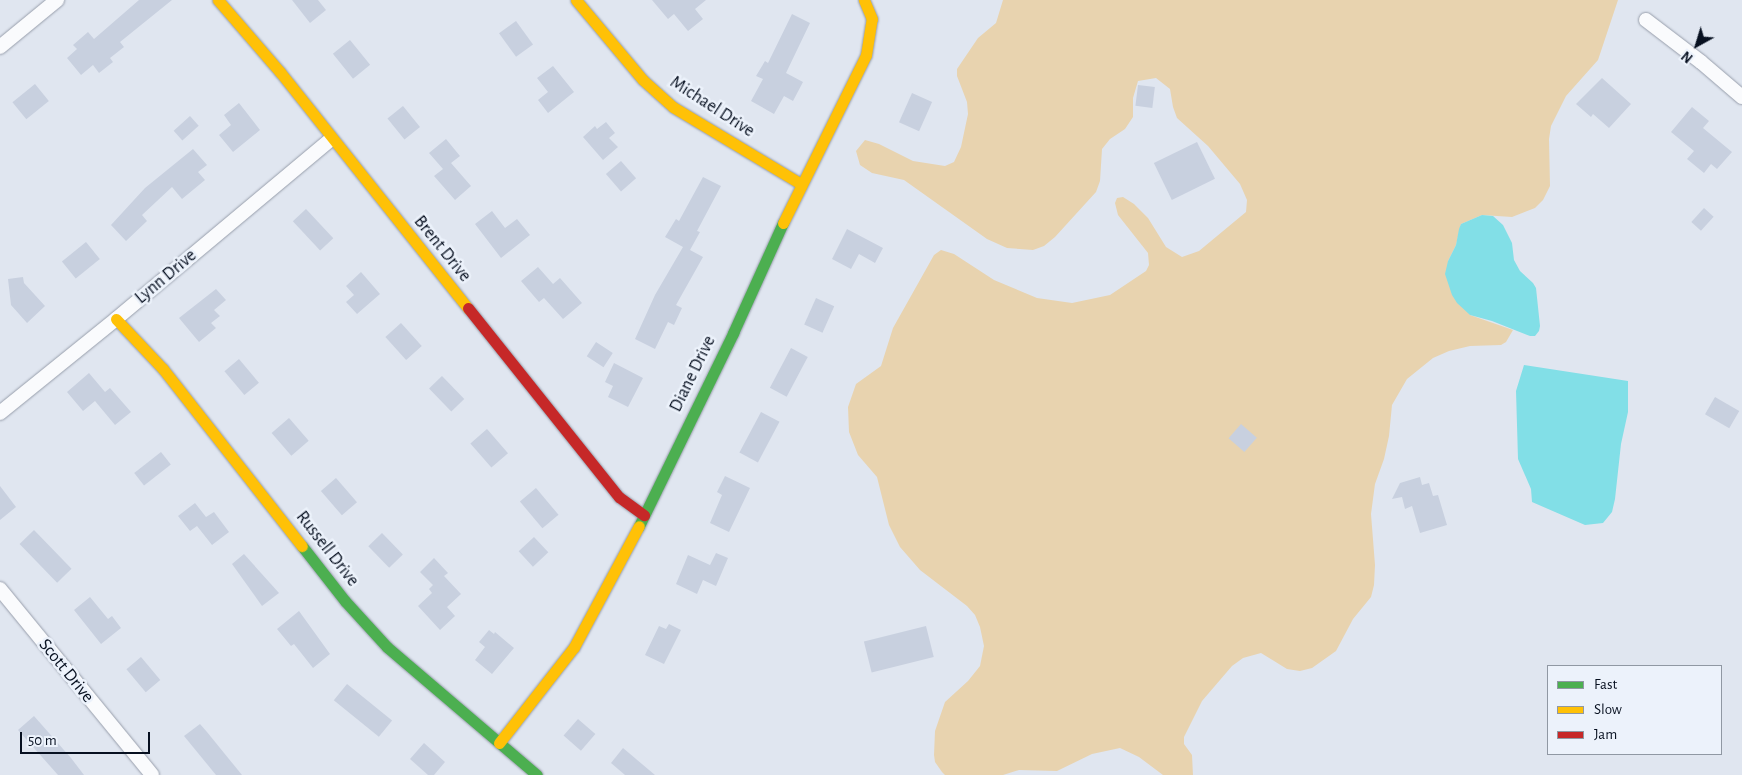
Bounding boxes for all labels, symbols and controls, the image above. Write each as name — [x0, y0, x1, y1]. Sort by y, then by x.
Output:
north arrow — [1672, 20, 1722, 70]
text: N — [1679, 48, 1696, 65]
street label: Michael Drive — [666, 72, 758, 142]
street label: Brent Drive — [409, 211, 475, 287]
street label: Lynn Drive — [131, 245, 201, 309]
street label: Diane Drive — [665, 332, 721, 416]
street label: Russell Drive — [291, 507, 363, 591]
street label: Scott Drive — [34, 635, 98, 707]
legend — [1547, 665, 1722, 755]
text: Fast — [1594, 677, 1617, 692]
text: Slow — [1594, 702, 1622, 717]
scale bar — [22, 722, 152, 754]
text: Jam — [1594, 727, 1617, 742]
text: 50 m — [28, 733, 57, 748]

